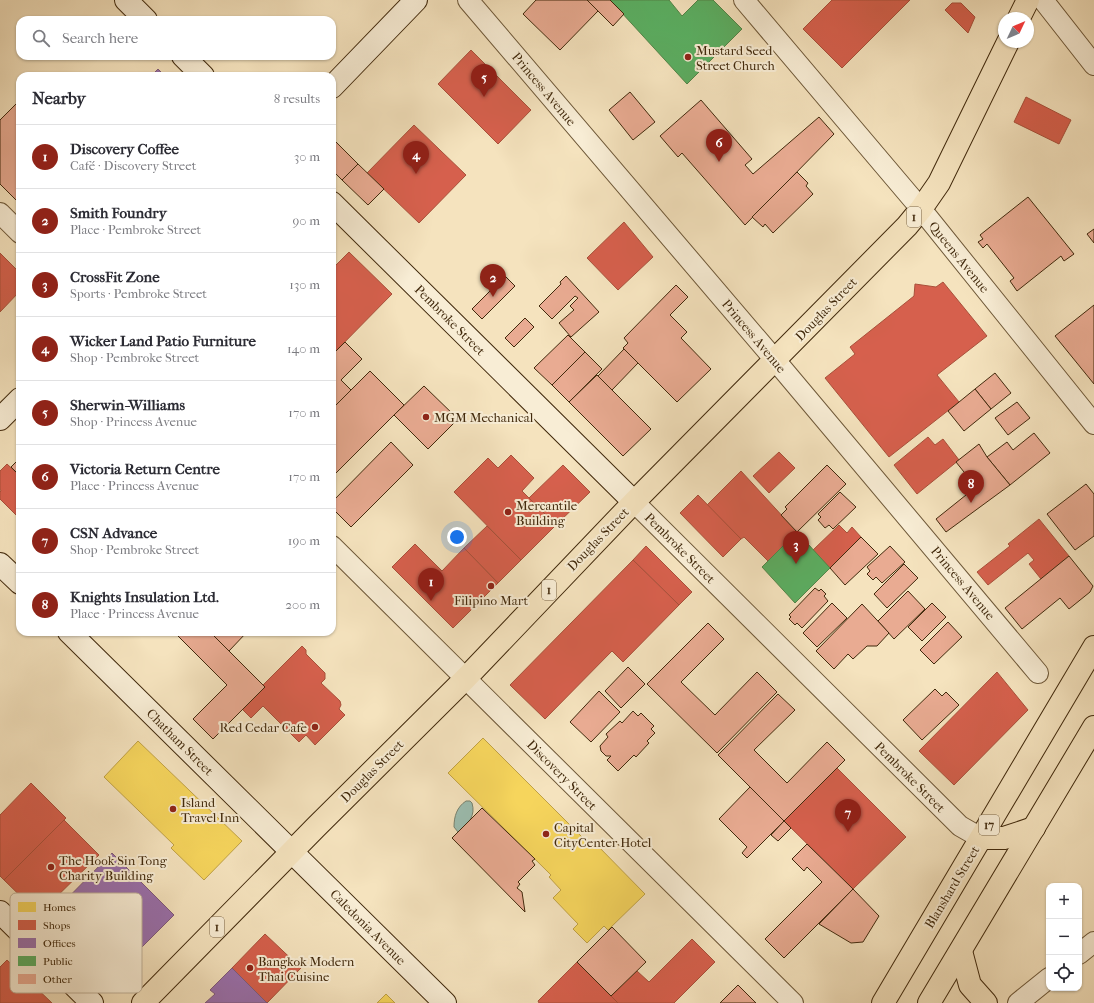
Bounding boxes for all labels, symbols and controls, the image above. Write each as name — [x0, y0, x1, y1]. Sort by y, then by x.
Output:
north arrow — [998, 12, 1034, 48]
search box — [16, 16, 336, 60]
icon: search — [30, 27, 52, 49]
text: Search here — [62, 29, 138, 47]
place label: Mustard Seed Street Church — [696, 43, 775, 73]
street label: Princess Avenue — [509, 49, 579, 129]
marker: Mustard Seed Street Church — [683, 52, 693, 62]
pin: 5 — [471, 64, 497, 97]
text: Nearby — [32, 88, 86, 108]
text: 8 results — [274, 91, 320, 106]
pin: 6 — [706, 129, 732, 162]
text: Discovery Coffee — [70, 140, 179, 158]
pin: 4 — [403, 141, 429, 174]
text: 1 — [43, 149, 47, 164]
text: 30 m — [294, 149, 320, 164]
text: Café · Discovery Street — [70, 158, 196, 173]
text: Smith Foundry — [70, 204, 167, 222]
road number: 1 — [907, 207, 921, 227]
text: 2 — [42, 213, 48, 228]
text: 90 m — [292, 213, 320, 228]
street label: Queens Avenue — [926, 218, 993, 296]
text: Place · Pembroke Street — [70, 222, 201, 237]
pin: 2 — [480, 264, 506, 297]
text: CrossFit Zone — [70, 268, 160, 286]
street label: Douglas Street — [792, 274, 860, 344]
text: 3 — [42, 277, 48, 292]
text: 130 m — [289, 277, 320, 292]
street label: Pembroke Street — [412, 282, 489, 359]
text: Sports · Pembroke Street — [70, 286, 207, 301]
street label: Princess Avenue — [719, 296, 789, 376]
text: Wicker Land Patio Furniture — [70, 332, 256, 350]
text: 4 — [41, 341, 49, 356]
text: 140 m — [287, 341, 320, 356]
text: Shop · Pembroke Street — [70, 350, 199, 365]
text: Sherwin-Williams — [70, 396, 185, 414]
text: 5 — [42, 405, 48, 420]
text: 170 m — [288, 405, 320, 420]
place label: MGM Mechanical — [434, 410, 534, 425]
marker: MGM Mechanical — [421, 412, 431, 422]
text: Shop · Princess Avenue — [70, 414, 197, 429]
text: Victoria Return Centre — [70, 460, 220, 478]
text: 6 — [41, 469, 49, 484]
text: 170 m — [288, 469, 320, 484]
pin: 8 — [958, 470, 984, 503]
text: Place · Princess Avenue — [70, 478, 199, 493]
place label: Mercantile Building — [516, 498, 578, 528]
street label: Douglas Street — [564, 504, 632, 574]
marker: Mercantile Building — [503, 507, 513, 517]
street label: Pembroke Street — [642, 510, 719, 587]
text: CSN Advance — [70, 524, 157, 542]
your location — [447, 527, 467, 547]
pin: 3 — [783, 531, 809, 564]
text: 7 — [42, 533, 48, 548]
text: 190 m — [288, 533, 320, 548]
text: Shop · Pembroke Street — [70, 542, 199, 557]
street label: Princess Avenue — [928, 543, 998, 623]
pin: 1 — [418, 568, 444, 601]
road number: 1 — [542, 580, 556, 600]
marker: Filipino Mart — [486, 581, 496, 591]
text: Knights Insulation Ltd. — [70, 588, 219, 606]
place label: Filipino Mart — [454, 593, 528, 608]
text: 8 — [42, 597, 48, 612]
text: 200 m — [285, 597, 320, 612]
text: Place · Princess Avenue — [70, 606, 199, 621]
street label: Chatham Street — [144, 706, 217, 779]
place label: Red Cedar Cafe — [220, 720, 308, 735]
marker: Red Cedar Cafe — [310, 722, 320, 732]
street label: Douglas Street — [338, 736, 407, 805]
street label: Discovery Street — [524, 737, 600, 813]
street label: Pembroke Street — [872, 739, 949, 816]
place label: Island Travel Inn — [181, 795, 240, 825]
pin: 7 — [835, 799, 861, 832]
marker: Island Travel Inn — [168, 804, 178, 814]
road number: 17 — [979, 815, 999, 835]
place label: Capital CityCenter Hotel — [554, 820, 652, 850]
marker: Capital CityCenter Hotel — [541, 829, 551, 839]
street label: Blanshard Street — [922, 843, 983, 931]
place label: The Hook Sin Tong Charity Building — [59, 853, 168, 883]
marker: The Hook Sin Tong Charity Building — [46, 862, 56, 872]
map controls — [1046, 883, 1082, 991]
button: + — [1046, 883, 1082, 919]
street label: Caledonia Avenue — [327, 886, 409, 968]
legend — [10, 893, 142, 993]
text: Homes — [43, 901, 76, 914]
road number: 1 — [210, 917, 224, 937]
text: Shops — [43, 919, 70, 932]
button: − — [1046, 919, 1082, 955]
text: Offices — [43, 937, 76, 950]
place label: Bangkok Modern Thai Cuisine — [258, 954, 355, 984]
text: Public — [43, 955, 73, 968]
button: locate — [1046, 955, 1082, 991]
marker: Bangkok Modern Thai Cuisine — [245, 963, 255, 973]
text: Other — [43, 973, 72, 986]

